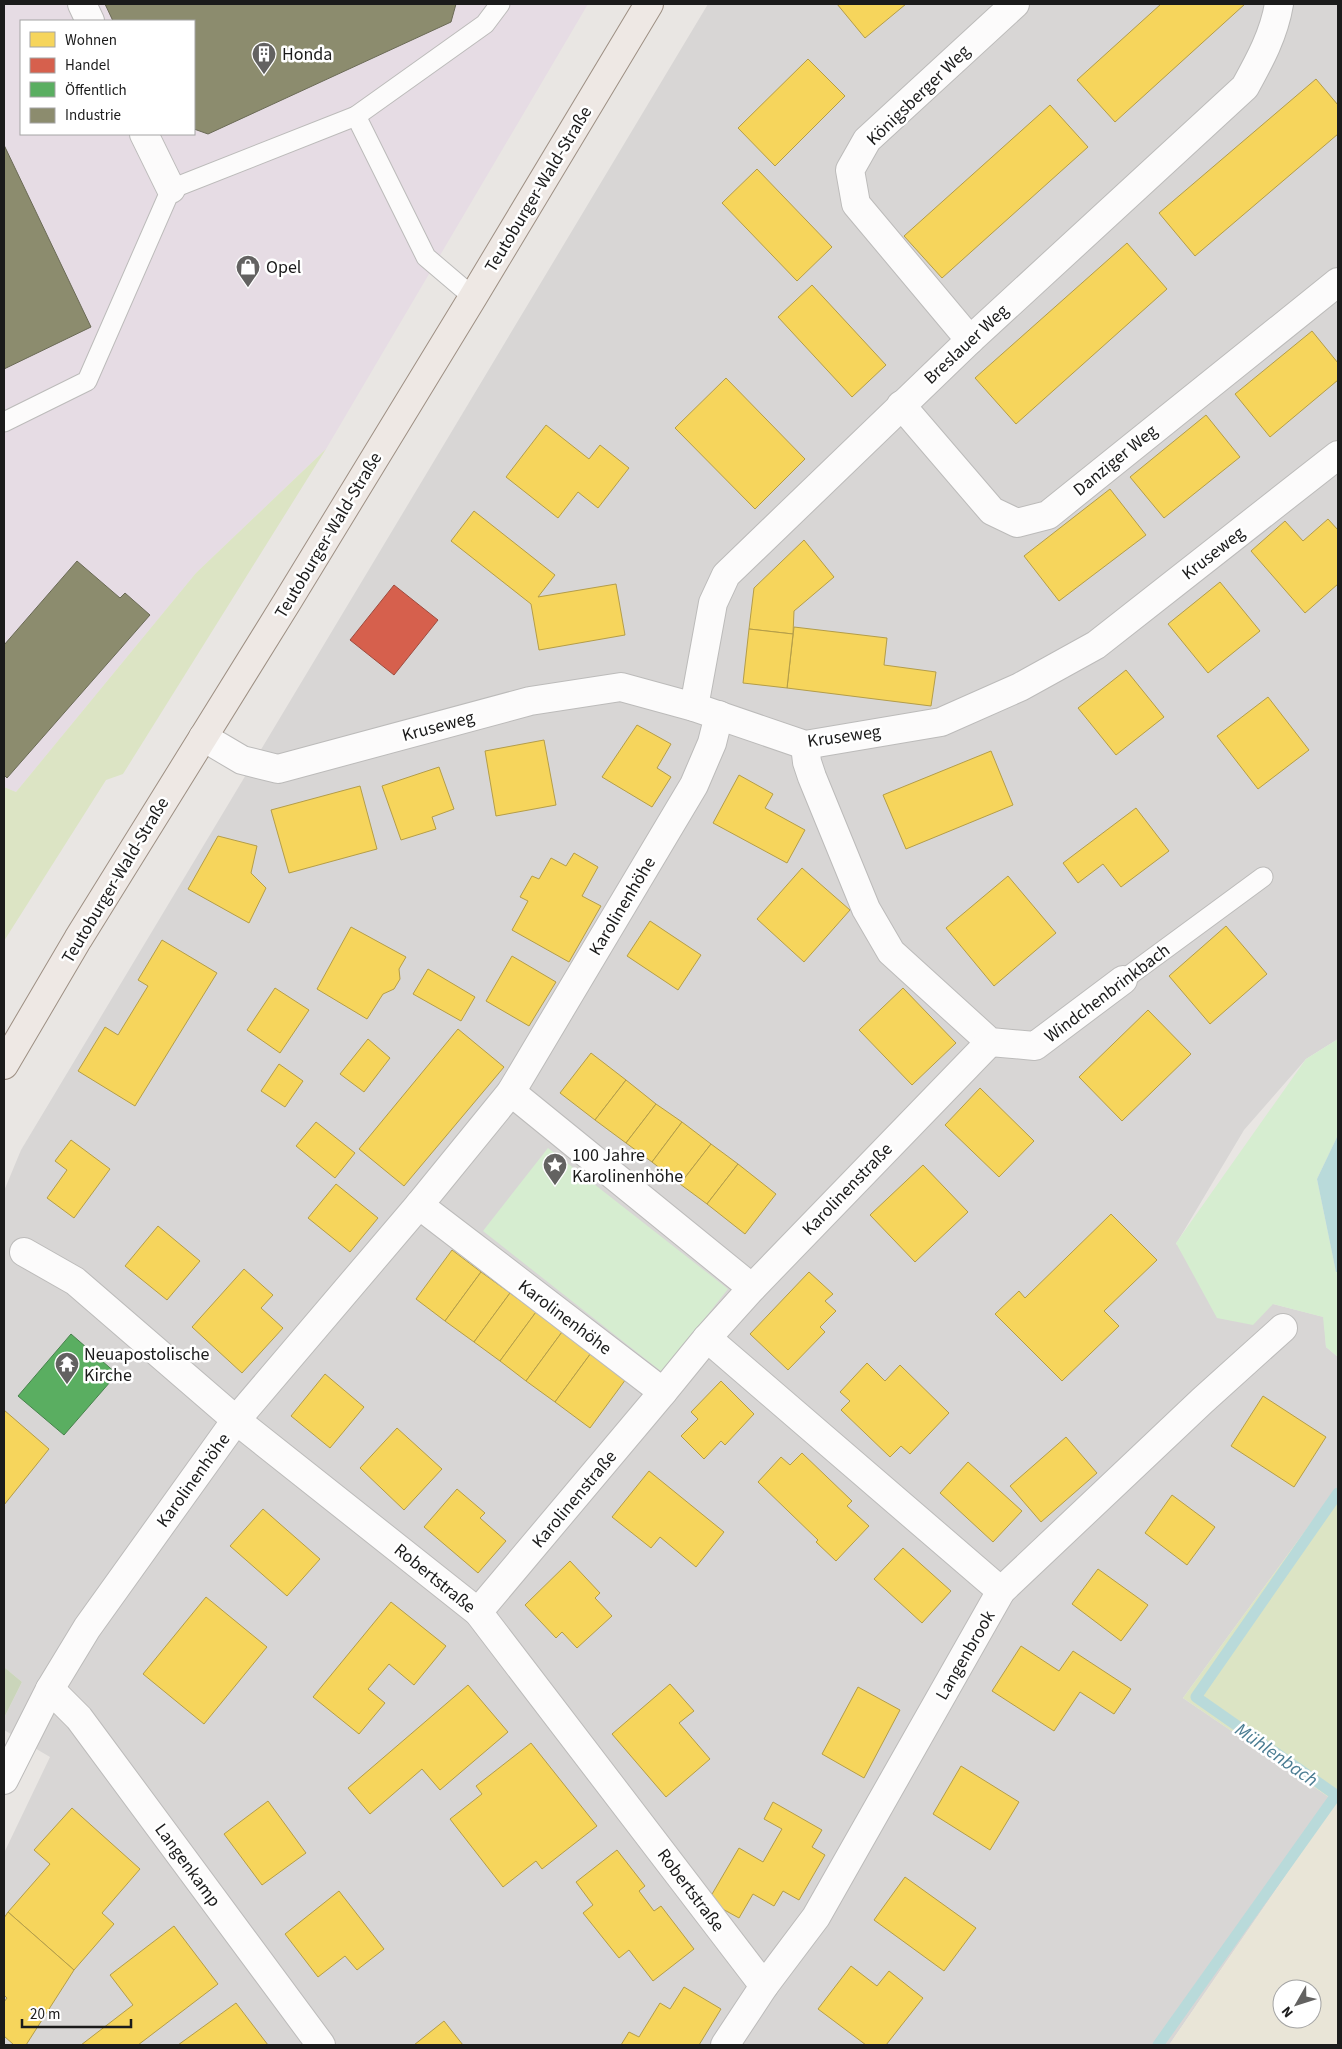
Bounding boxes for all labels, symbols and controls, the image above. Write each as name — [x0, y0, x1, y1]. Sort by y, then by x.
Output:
legend — [20, 20, 195, 135]
text: Wohnen — [65, 30, 117, 51]
street label: Königsberger Weg — [861, 39, 976, 151]
building icon: Honda — [251, 41, 277, 75]
place label: Honda — [282, 42, 332, 67]
text: Handel — [65, 55, 110, 76]
text: Öffentlich — [65, 80, 127, 101]
street label: Teutoburger-Wald-Straße — [479, 101, 598, 277]
text: Industrie — [65, 105, 121, 126]
shop icon: Opel — [235, 254, 261, 288]
place label: Opel — [266, 255, 301, 280]
street label: Breslauer Weg — [919, 299, 1014, 390]
street label: Danziger Weg — [1068, 419, 1163, 502]
street label: Teutoburger-Wald-Straße — [269, 447, 388, 623]
street label: Kruseweg — [1177, 521, 1250, 586]
street label: Kruseweg — [399, 705, 477, 748]
street label: Kruseweg — [806, 719, 882, 754]
street label: Teutoburger-Wald-Straße — [56, 792, 175, 968]
street label: Karolinenhöhe — [583, 852, 662, 960]
street label: Windchenbrinkbach — [1039, 938, 1175, 1049]
street label: Karolinenstraße — [797, 1137, 898, 1241]
place label: 100 Jahre Karolinenhöhe — [572, 1143, 683, 1189]
place icon: 100 Jahre Karolinenhöhe — [542, 1152, 568, 1186]
street label: Karolinenhöhe — [513, 1274, 617, 1361]
place label: Neuapostolische Kirche — [84, 1342, 209, 1388]
temple icon: Neuapostolische Kirche — [54, 1351, 80, 1385]
street label: Karolinenhöhe — [151, 1428, 236, 1533]
street label: Karolinenstraße — [526, 1445, 623, 1553]
street label: Robertstraße — [389, 1538, 481, 1619]
street label: Langenbrook — [930, 1606, 1001, 1705]
water label: Mühlenbach — [1229, 1717, 1323, 1794]
street label: Langenkamp — [149, 1818, 227, 1912]
street label: Robertstraße — [651, 1844, 730, 1937]
north arrow — [1272, 1979, 1322, 2029]
scale bar — [22, 1996, 131, 2028]
text: N — [1277, 2002, 1298, 2021]
text: 20 m — [30, 2004, 60, 2025]

